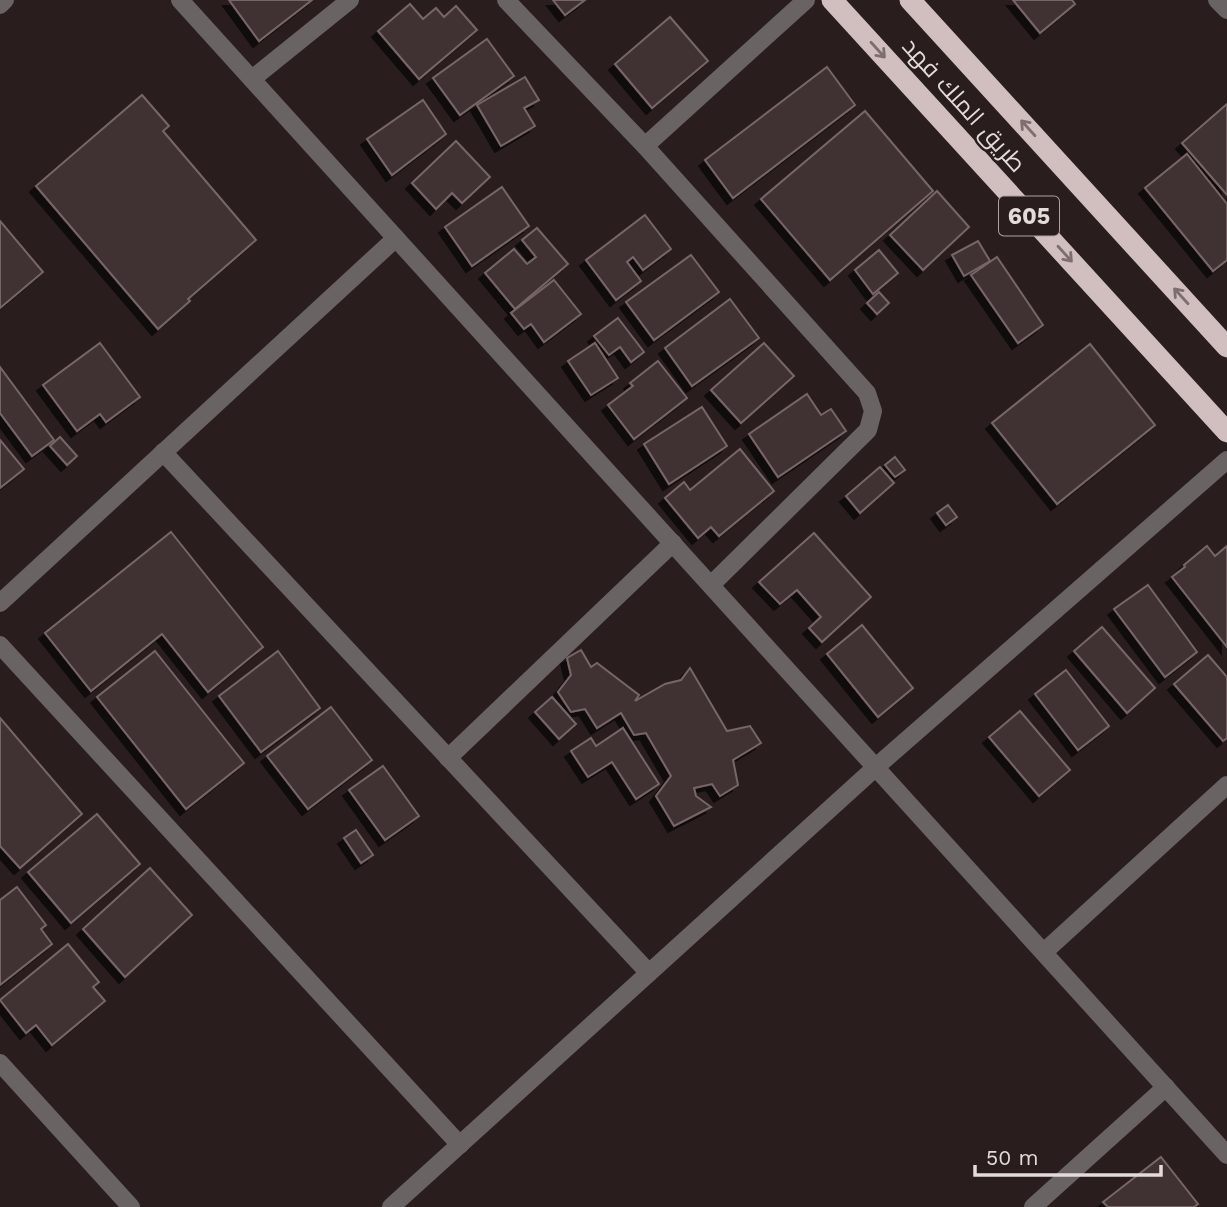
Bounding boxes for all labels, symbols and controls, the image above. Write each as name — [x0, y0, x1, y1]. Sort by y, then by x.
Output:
street label: طريق الملك فهد — [896, 32, 1032, 178]
one-way arrow — [870, 41, 886, 59]
one-way arrow — [1019, 120, 1036, 137]
road number: 605 — [999, 196, 1059, 236]
one-way arrow — [1056, 245, 1073, 262]
one-way arrow — [1173, 287, 1189, 305]
scale bar — [975, 1134, 1160, 1178]
text: 50 m — [986, 1145, 1038, 1170]

